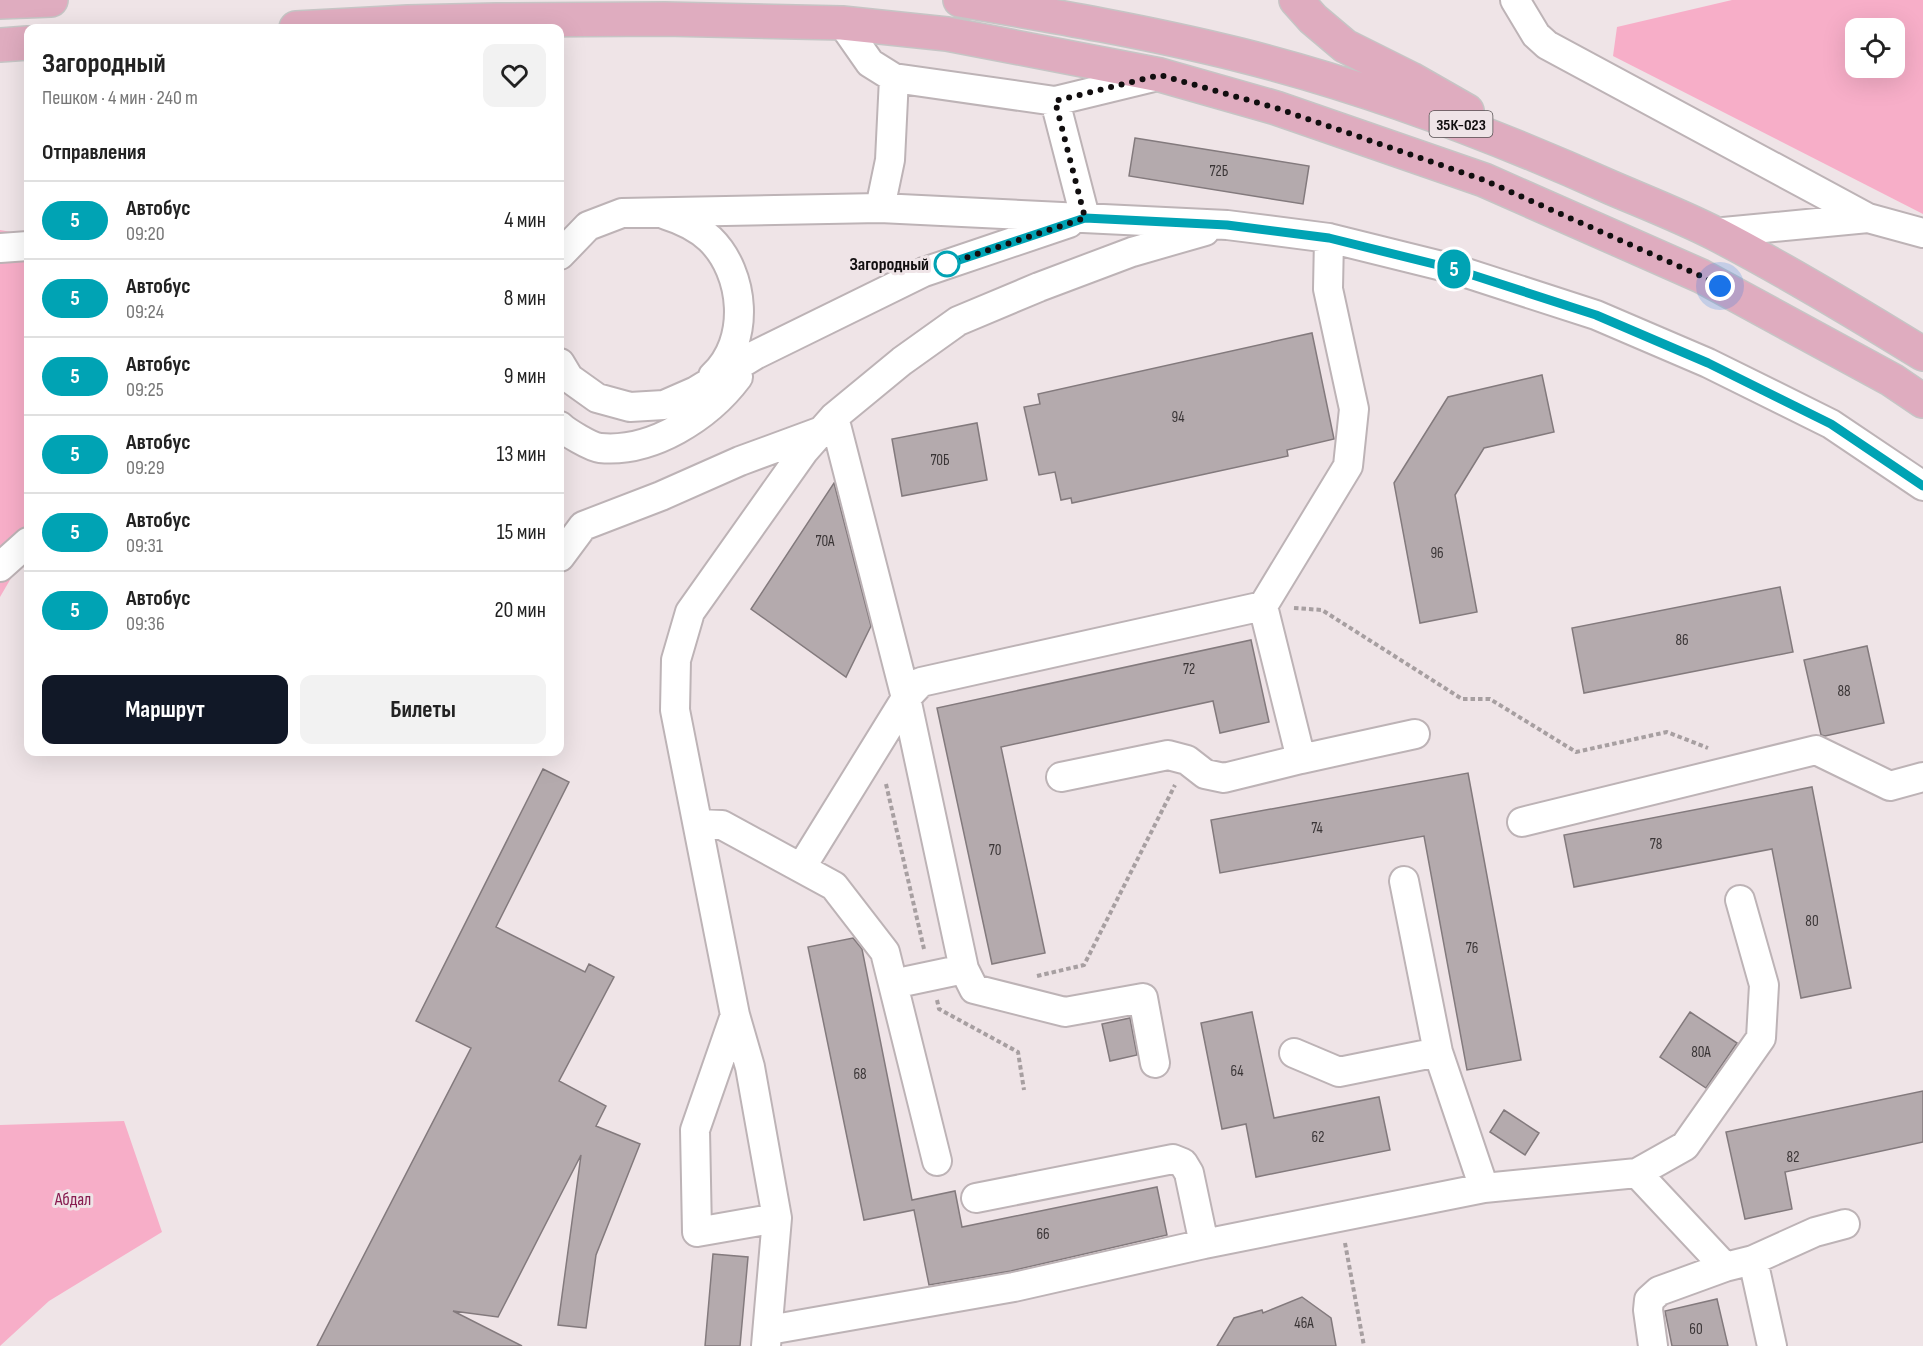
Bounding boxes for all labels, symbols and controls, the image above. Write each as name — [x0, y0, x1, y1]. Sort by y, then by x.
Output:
map controls — [1845, 18, 1905, 78]
button: locate — [1845, 18, 1905, 78]
button: heart — [483, 44, 546, 107]
text: Загородный — [42, 47, 166, 80]
text: Пешком · 4 мин · 240 m — [42, 86, 198, 110]
road number: 35К-023 — [1430, 111, 1492, 137]
text: Отправления — [42, 139, 146, 166]
house number: 72Б — [1210, 162, 1229, 181]
text: Автобус — [126, 195, 191, 222]
text: 4 мин — [504, 207, 546, 234]
text: 5 — [70, 208, 80, 233]
text: 09:20 — [126, 222, 165, 246]
line badge: 5 — [1434, 250, 1474, 288]
marker: Загородный — [934, 251, 960, 277]
place label: Загородный — [849, 254, 929, 275]
text: 5 — [1449, 257, 1459, 282]
your location — [1705, 271, 1735, 301]
text: Автобус — [126, 273, 191, 300]
text: 8 мин — [504, 285, 546, 312]
text: 5 — [70, 286, 80, 311]
text: 09:24 — [126, 300, 164, 324]
text: Автобус — [126, 351, 191, 378]
text: 9 мин — [504, 363, 546, 390]
text: 5 — [70, 364, 80, 389]
text: 09:25 — [126, 378, 164, 402]
house number: 94 — [1172, 408, 1184, 427]
text: Автобус — [126, 429, 191, 456]
text: 13 мин — [496, 441, 546, 468]
text: 5 — [70, 442, 80, 467]
house number: 70Б — [930, 451, 950, 470]
text: 09:29 — [126, 456, 165, 480]
text: Автобус — [126, 507, 191, 534]
text: 15 мин — [497, 519, 546, 546]
text: 5 — [70, 520, 80, 545]
house number: 70А — [816, 532, 835, 551]
text: 09:31 — [126, 534, 163, 558]
house number: 96 — [1430, 544, 1444, 563]
text: Автобус — [126, 585, 191, 612]
text: 20 мин — [494, 597, 546, 624]
text: 5 — [70, 598, 80, 623]
text: 09:36 — [126, 612, 165, 636]
house number: 86 — [1675, 631, 1689, 650]
house number: 72 — [1183, 660, 1195, 679]
button: Маршрут — [42, 675, 288, 744]
button: Билеты — [300, 675, 546, 744]
house number: 88 — [1837, 682, 1851, 701]
house number: 74 — [1311, 819, 1323, 838]
house number: 78 — [1650, 835, 1662, 854]
house number: 70 — [989, 841, 1001, 860]
house number: 80 — [1805, 912, 1819, 931]
house number: 76 — [1466, 939, 1478, 958]
house number: 80А — [1691, 1043, 1711, 1062]
house number: 64 — [1230, 1062, 1244, 1081]
house number: 68 — [853, 1065, 867, 1084]
house number: 62 — [1312, 1128, 1324, 1147]
house number: 82 — [1787, 1148, 1799, 1167]
park label: Абдал — [54, 1189, 91, 1210]
house number: 66 — [1036, 1225, 1050, 1244]
house number: 46А — [1294, 1314, 1314, 1333]
house number: 60 — [1689, 1320, 1703, 1339]

